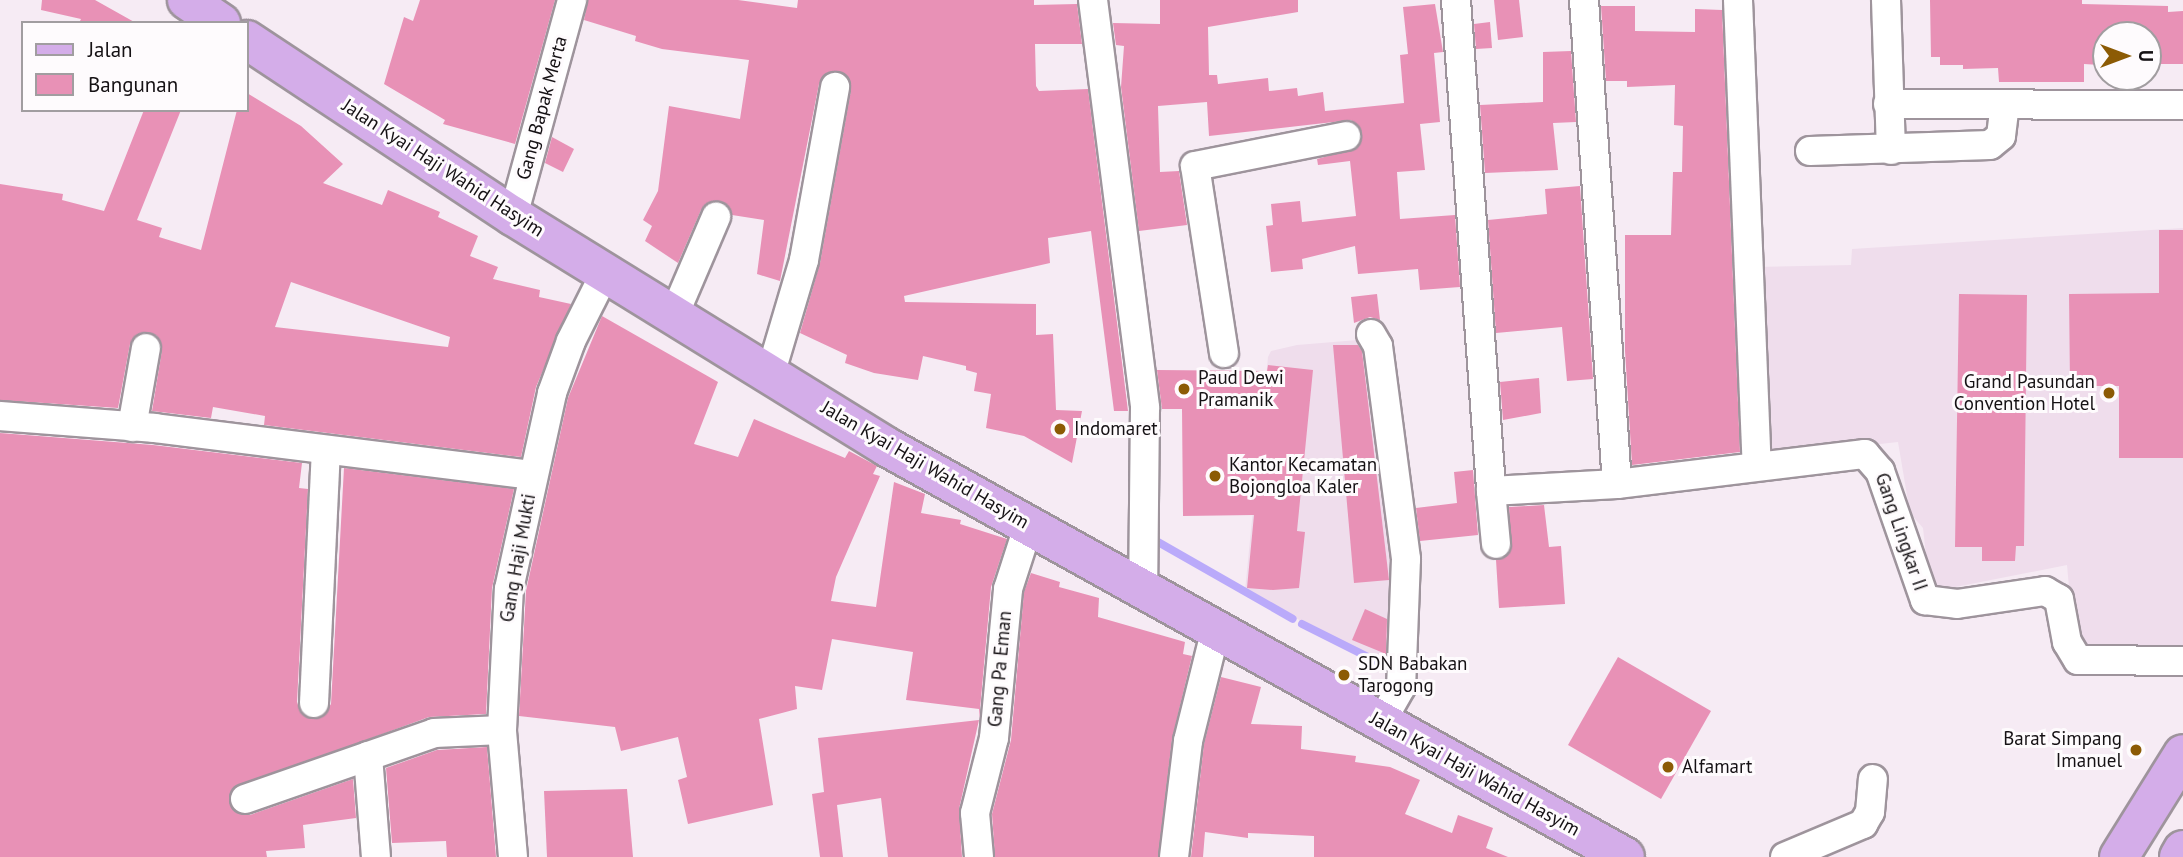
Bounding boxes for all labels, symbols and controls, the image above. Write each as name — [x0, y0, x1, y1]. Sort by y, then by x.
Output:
legend — [21, 21, 248, 112]
north arrow — [2092, 21, 2162, 91]
street label: Gang Bapak Merta — [512, 33, 572, 183]
text: Jalan — [88, 36, 133, 63]
text: U — [2134, 50, 2158, 62]
text: Bangunan — [88, 71, 178, 98]
street label: Jalan Kyai Haji Wahid Hasyim — [338, 94, 548, 242]
place label: Paud Dewi Pramanik — [1198, 367, 1284, 411]
place label: Grand Pasundan Convention Hotel — [1954, 371, 2095, 415]
marker: Paud Dewi Pramanik — [1176, 381, 1192, 397]
marker: Grand Pasundan Convention Hotel — [2101, 385, 2117, 401]
street label: Jalan Kyai Haji Wahid Hasyim — [817, 396, 1033, 534]
place label: Indomaret — [1074, 418, 1158, 440]
marker: Indomaret — [1052, 421, 1068, 437]
place label: Kantor Kecamatan Bojongloa Kaler — [1229, 454, 1377, 498]
marker: Kantor Kecamatan Bojongloa Kaler — [1207, 468, 1223, 484]
street label: Gang Lingkar II — [1870, 470, 1932, 594]
street label: Gang Haji Mukti — [495, 492, 541, 624]
street label: Gang Pa Eman — [984, 610, 1016, 728]
place label: SDN Babakan Tarogong — [1358, 653, 1467, 697]
marker: SDN Babakan Tarogong — [1336, 667, 1352, 683]
street label: Jalan Kyai Haji Wahid Hasyim — [1366, 707, 1584, 841]
place label: Barat Simpang Imanuel — [2003, 728, 2122, 772]
marker: Barat Simpang Imanuel — [2128, 742, 2144, 758]
place label: Alfamart — [1682, 756, 1752, 778]
marker: Alfamart — [1660, 759, 1676, 775]

